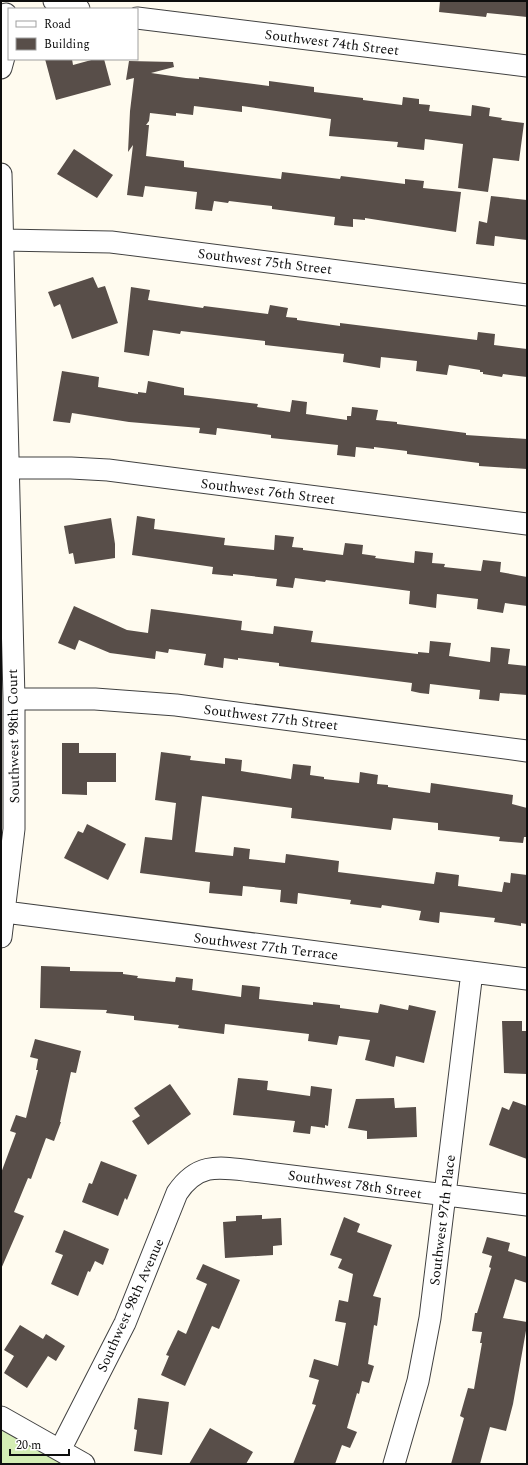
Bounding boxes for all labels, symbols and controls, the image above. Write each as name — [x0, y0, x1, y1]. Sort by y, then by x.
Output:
legend — [8, 8, 138, 60]
text: Road — [44, 15, 71, 34]
street label: Southwest 74th Street — [264, 24, 400, 61]
text: Building — [44, 35, 90, 54]
street label: Southwest 75th Street — [197, 243, 333, 280]
street label: Southwest 76th Street — [200, 473, 336, 510]
street label: Southwest 98th Court — [2, 669, 25, 803]
street label: Southwest 77th Street — [203, 699, 339, 736]
street label: Southwest 77th Terrace — [192, 927, 340, 966]
street label: Southwest 97th Place — [424, 1153, 461, 1287]
street label: Southwest 78th Street — [287, 1165, 423, 1204]
street label: Southwest 98th Avenue — [91, 1235, 170, 1376]
scale bar — [10, 1431, 69, 1457]
text: 20 m — [16, 1436, 41, 1455]

